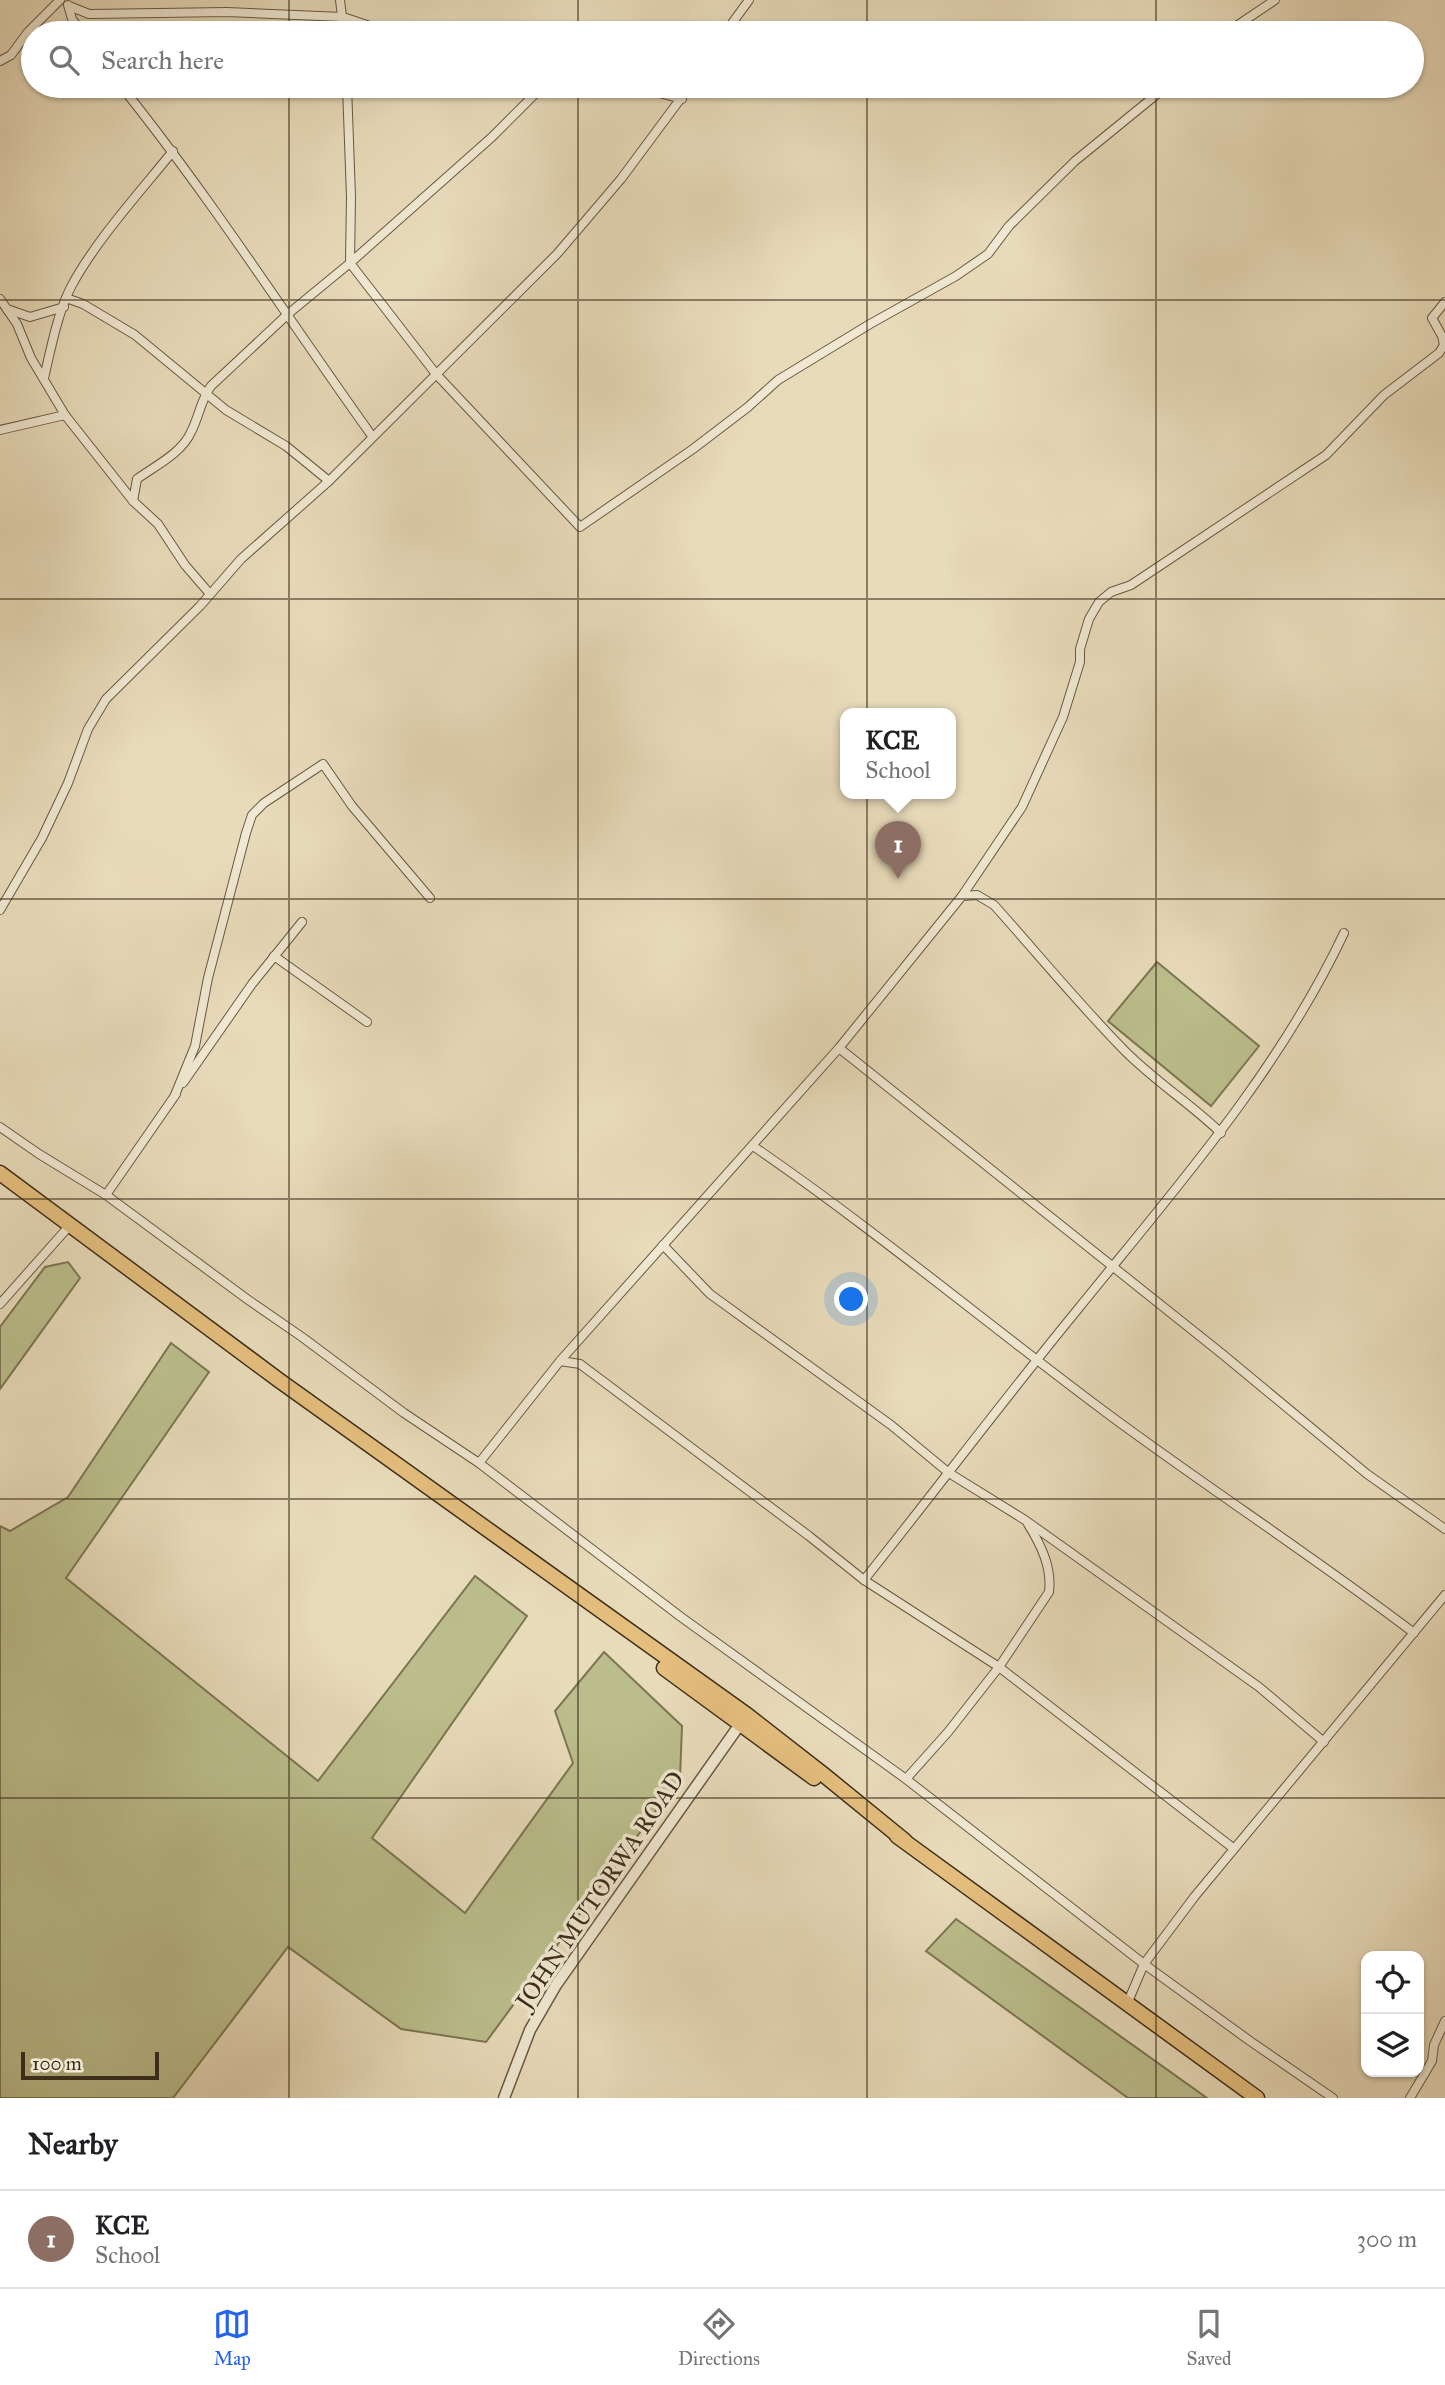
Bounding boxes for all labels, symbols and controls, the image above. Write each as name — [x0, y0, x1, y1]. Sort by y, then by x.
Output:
search box — [21, 21, 1424, 98]
icon: search — [45, 41, 83, 79]
text: Search here — [101, 44, 224, 76]
popup — [840, 708, 956, 799]
text: KCE — [865, 724, 919, 756]
text: School — [865, 756, 931, 784]
pin: 1 — [875, 821, 921, 879]
your location — [834, 1282, 868, 1316]
street label: JOHN MUTORWA ROAD — [507, 1765, 691, 2017]
map controls — [1361, 1951, 1424, 2077]
button: locate — [1361, 1951, 1424, 2014]
button: layers — [1361, 2014, 1424, 2077]
scale bar — [21, 2049, 159, 2081]
text: 100 m — [32, 2052, 82, 2075]
text: Nearby — [28, 2126, 118, 2162]
text: KCE — [95, 2209, 149, 2241]
text: 1 — [46, 2225, 56, 2253]
text: 300 m — [1357, 2225, 1417, 2253]
text: School — [95, 2241, 160, 2269]
tab: Map — [213, 2305, 251, 2370]
tab: Directions — [678, 2305, 760, 2370]
tab: Saved — [1187, 2305, 1232, 2370]

